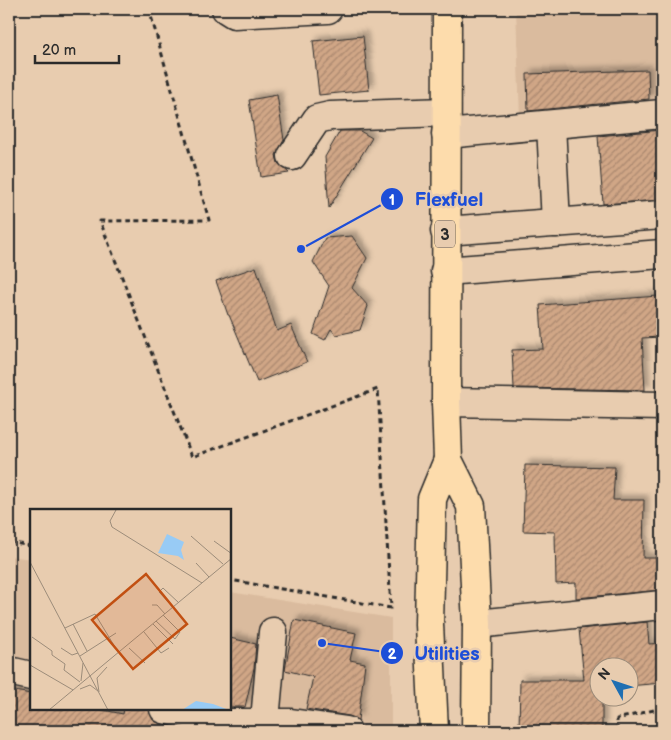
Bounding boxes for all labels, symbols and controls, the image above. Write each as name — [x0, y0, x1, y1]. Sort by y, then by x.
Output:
scale bar — [35, 32, 119, 64]
text: 20 m — [42, 41, 76, 60]
callout: Flexfuel — [380, 182, 493, 216]
text: Flexfuel — [415, 189, 483, 212]
text: 1 — [389, 191, 395, 210]
road number: 3 — [435, 220, 455, 248]
inset map — [30, 509, 231, 710]
callout: Utilities — [379, 636, 490, 670]
text: Utilities — [414, 643, 480, 666]
text: 2 — [388, 645, 397, 664]
north arrow — [588, 658, 638, 708]
text: N — [595, 664, 614, 683]

